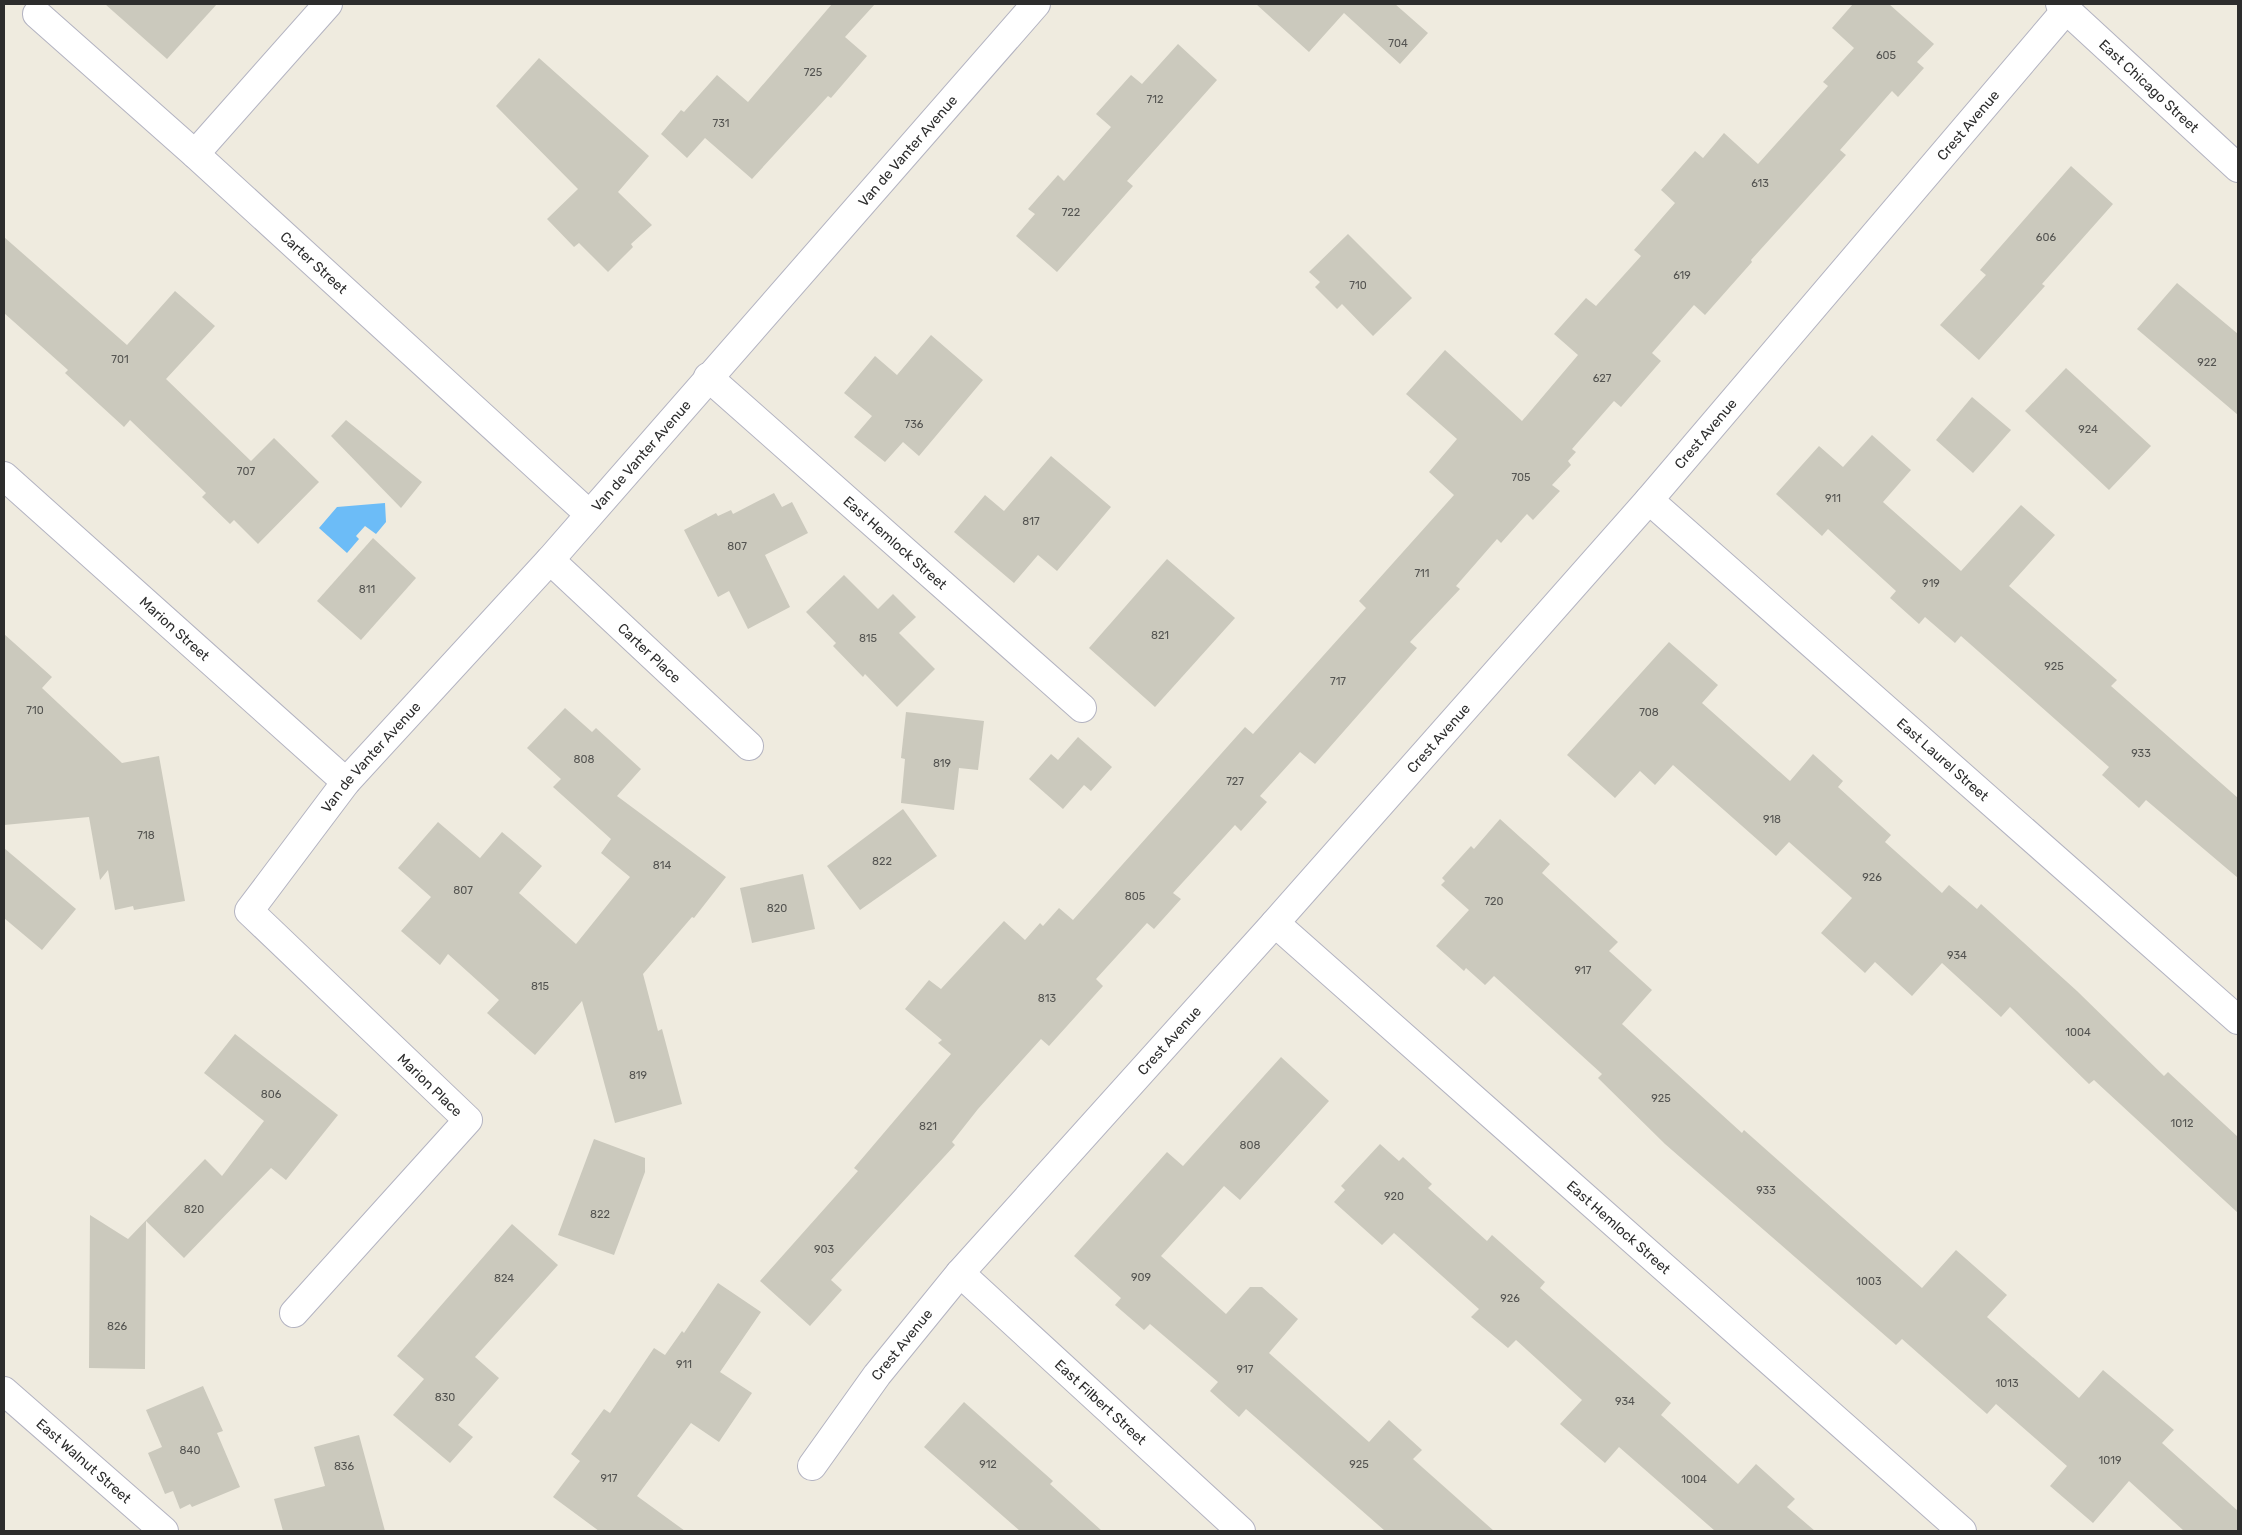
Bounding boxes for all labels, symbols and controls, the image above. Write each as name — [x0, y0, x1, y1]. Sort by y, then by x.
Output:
street label: East Chicago Street — [2095, 36, 2202, 137]
house number: 704 — [1388, 37, 1408, 50]
house number: 605 — [1876, 49, 1897, 62]
house number: 725 — [804, 66, 823, 79]
street label: Crest Avenue — [1934, 87, 2003, 164]
street label: Van de Vanter Avenue — [855, 92, 961, 210]
house number: 712 — [1147, 93, 1163, 106]
house number: 731 — [713, 117, 729, 130]
house number: 613 — [1751, 177, 1769, 190]
house number: 722 — [1062, 206, 1080, 219]
street label: Carter Street — [276, 228, 351, 298]
house number: 606 — [2036, 231, 2056, 244]
house number: 619 — [1673, 269, 1691, 282]
house number: 710 — [1349, 279, 1367, 292]
house number: 701 — [111, 353, 129, 366]
house number: 922 — [2197, 356, 2217, 369]
house number: 627 — [1593, 372, 1612, 385]
street label: Crest Avenue — [1671, 395, 1741, 473]
street label: Van de Vanter Avenue — [588, 397, 695, 515]
house number: 736 — [905, 418, 924, 431]
house number: 924 — [2078, 423, 2098, 436]
house number: 707 — [237, 465, 255, 478]
house number: 705 — [1511, 471, 1531, 484]
house number: 911 — [1825, 492, 1841, 505]
street label: East Hemlock Street — [840, 493, 951, 594]
house number: 817 — [1022, 515, 1040, 528]
house number: 807 — [727, 540, 747, 553]
house number: 711 — [1414, 567, 1430, 580]
house number: 919 — [1922, 577, 1940, 590]
house number: 811 — [359, 583, 375, 596]
street label: Marion Street — [136, 593, 213, 665]
street label: Carter Place — [614, 620, 684, 687]
house number: 821 — [1151, 629, 1169, 642]
house number: 815 — [859, 632, 878, 645]
house number: 925 — [2044, 660, 2064, 673]
house number: 717 — [1330, 675, 1346, 688]
street label: Van de Vanter Avenue — [318, 698, 425, 816]
street label: Crest Avenue — [1404, 700, 1474, 777]
house number: 710 — [26, 704, 44, 717]
house number: 708 — [1639, 706, 1659, 719]
street label: East Laurel Street — [1893, 715, 1992, 805]
house number: 933 — [2131, 747, 2151, 760]
house number: 808 — [574, 753, 594, 766]
house number: 819 — [933, 757, 951, 770]
house number: 727 — [1226, 775, 1244, 788]
house number: 918 — [1763, 813, 1781, 826]
house number: 718 — [137, 829, 155, 842]
house number: 822 — [872, 855, 892, 868]
house number: 814 — [653, 859, 671, 872]
house number: 926 — [1862, 871, 1882, 884]
house number: 807 — [453, 884, 473, 897]
house number: 805 — [1125, 890, 1146, 903]
house number: 720 — [1484, 895, 1504, 908]
house number: 820 — [767, 902, 787, 915]
house number: 934 — [1947, 949, 1967, 962]
house number: 917 — [1575, 964, 1592, 977]
house number: 815 — [531, 980, 550, 993]
house number: 813 — [1038, 992, 1057, 1005]
street label: Crest Avenue — [1134, 1003, 1205, 1079]
house number: 1004 — [2065, 1026, 2091, 1039]
street label: Marion Place — [394, 1050, 466, 1120]
house number: 819 — [629, 1069, 647, 1082]
house number: 806 — [261, 1088, 282, 1101]
house number: 925 — [1651, 1092, 1671, 1105]
house number: 1012 — [2171, 1117, 2193, 1130]
house number: 821 — [919, 1120, 937, 1133]
house number: 808 — [1240, 1139, 1260, 1152]
street label: East Hemlock Street — [1563, 1177, 1674, 1278]
house number: 933 — [1756, 1184, 1776, 1197]
house number: 920 — [1384, 1190, 1404, 1203]
house number: 820 — [184, 1203, 204, 1216]
house number: 822 — [590, 1208, 610, 1221]
house number: 903 — [814, 1243, 834, 1256]
house number: 909 — [1131, 1271, 1151, 1284]
house number: 824 — [494, 1272, 514, 1285]
house number: 1003 — [1856, 1275, 1882, 1288]
house number: 926 — [1500, 1292, 1520, 1305]
street label: Crest Avenue — [868, 1306, 936, 1384]
house number: 826 — [107, 1320, 127, 1333]
street label: East Filbert Street — [1051, 1356, 1150, 1449]
house number: 911 — [676, 1358, 692, 1371]
house number: 917 — [1237, 1363, 1254, 1376]
house number: 1013 — [1995, 1377, 2019, 1390]
house number: 830 — [435, 1391, 455, 1404]
house number: 934 — [1615, 1395, 1635, 1408]
street label: East Walnut Street — [33, 1415, 135, 1508]
house number: 840 — [180, 1444, 200, 1457]
house number: 1019 — [2099, 1454, 2121, 1467]
house number: 912 — [979, 1458, 997, 1471]
house number: 925 — [1349, 1458, 1369, 1471]
house number: 836 — [334, 1460, 354, 1473]
house number: 917 — [601, 1472, 618, 1485]
house number: 1004 — [1681, 1473, 1707, 1486]

